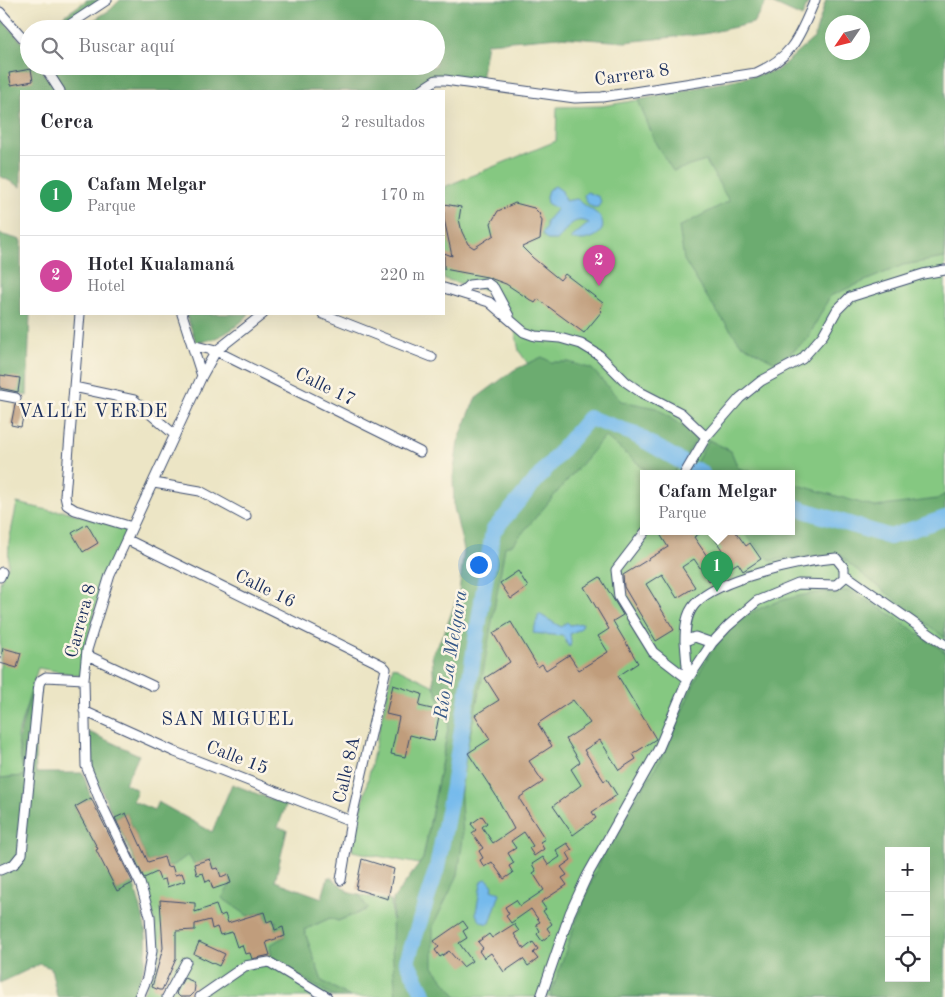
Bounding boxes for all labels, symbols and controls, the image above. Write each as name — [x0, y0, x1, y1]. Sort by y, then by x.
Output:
north arrow — [825, 15, 870, 60]
search box — [20, 20, 445, 75]
icon: search — [38, 34, 66, 62]
text: Buscar aquí — [78, 38, 174, 57]
street label: Carrera 8 — [593, 61, 671, 89]
text: Cerca — [40, 112, 93, 133]
text: 2 resultados — [341, 115, 425, 131]
text: Cafam Melgar — [87, 176, 206, 195]
text: 1 — [51, 188, 61, 204]
text: 170 m — [380, 188, 425, 204]
text: Parque — [87, 199, 136, 215]
pin: 2 — [583, 245, 615, 286]
text: Hotel Kualamaná — [87, 256, 235, 275]
text: 2 — [51, 268, 61, 284]
text: 220 m — [380, 268, 425, 284]
text: Hotel — [87, 279, 125, 295]
street label: Calle 17 — [292, 365, 358, 409]
district label: VALLE VERDE — [18, 403, 168, 422]
popup — [640, 470, 795, 535]
text: Cafam Melgar — [658, 483, 777, 502]
text: Parque — [658, 506, 706, 522]
pin: 1 — [701, 551, 733, 592]
your location — [466, 552, 492, 578]
street label: Calle 16 — [232, 567, 298, 611]
street label: Carrera 8 — [63, 582, 99, 660]
water label: Río La Melgara — [432, 589, 472, 722]
district label: SAN MIGUEL — [161, 711, 295, 730]
street label: Calle 8A — [331, 735, 363, 805]
street label: Calle 15 — [203, 738, 271, 778]
map controls — [885, 847, 930, 982]
button: + — [885, 847, 930, 892]
button: − — [885, 892, 930, 937]
button: locate — [885, 937, 930, 982]

